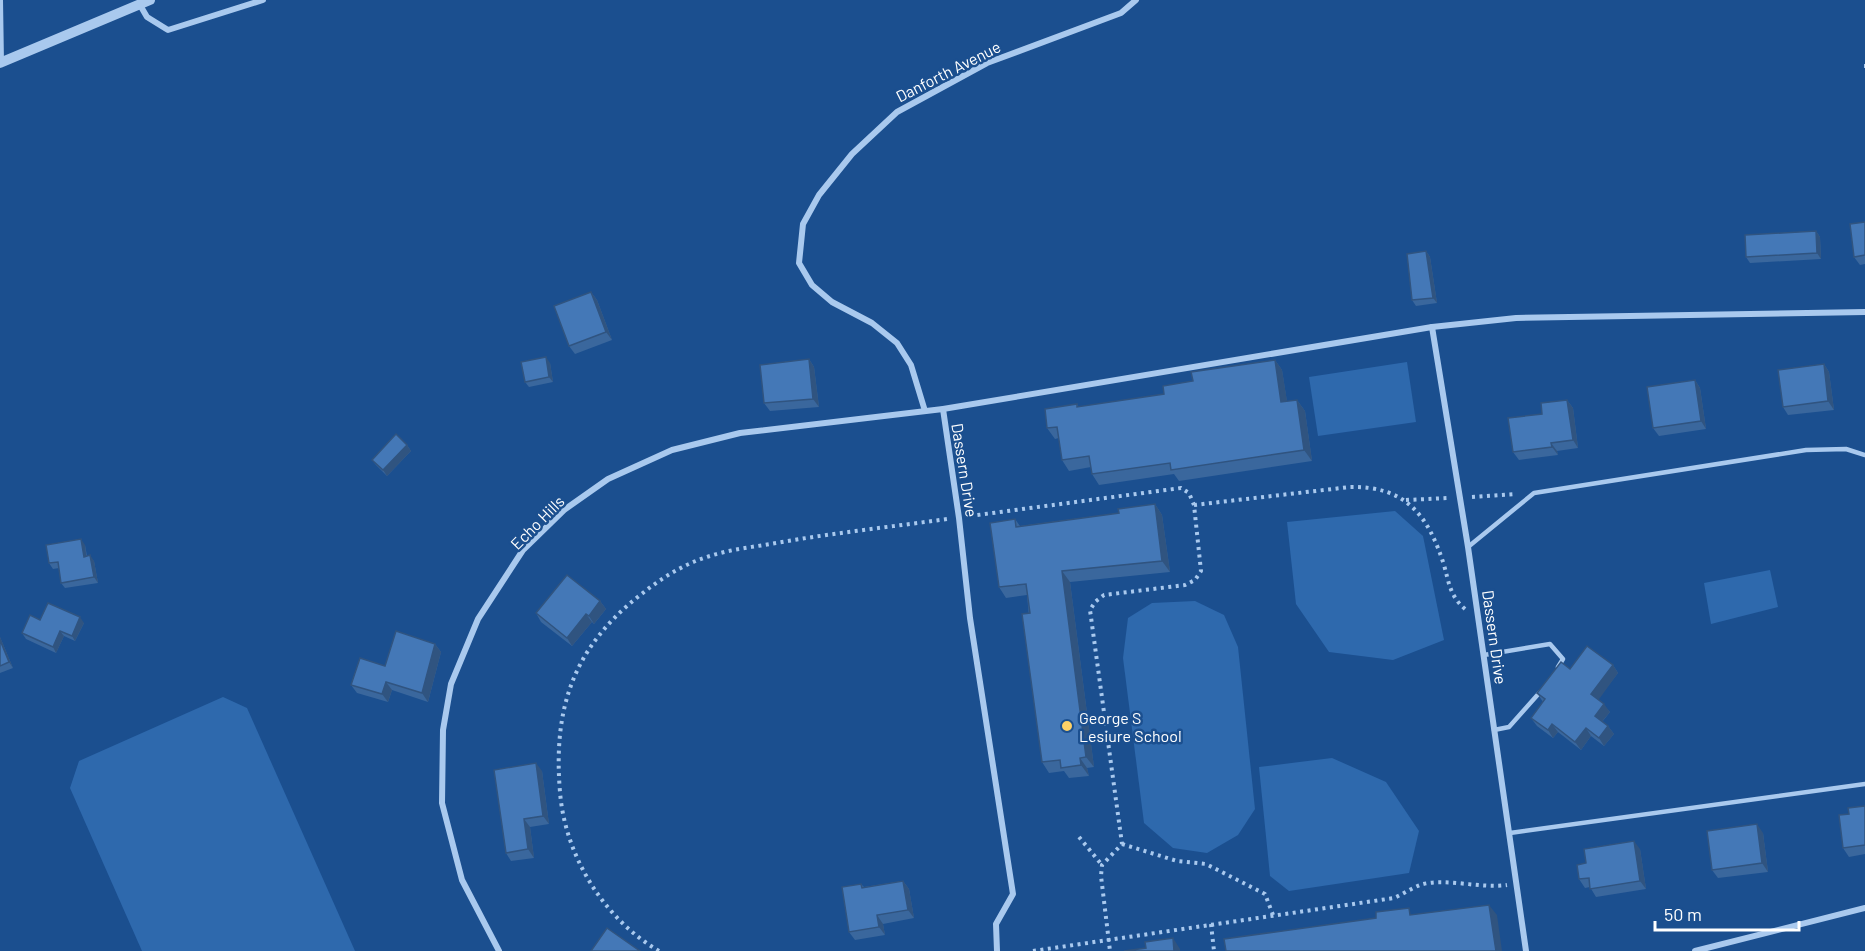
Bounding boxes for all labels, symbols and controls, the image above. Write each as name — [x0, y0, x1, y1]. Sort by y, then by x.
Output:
street label: Danforth Avenue — [893, 36, 1003, 106]
street label: Dassern Drive — [948, 422, 982, 518]
street label: Echo Hills — [506, 491, 568, 553]
street label: Dassern Drive — [1479, 589, 1511, 685]
place label: George S Lesiure School — [1079, 708, 1182, 745]
marker: George S Lesiure School — [1060, 719, 1074, 733]
scale bar — [1655, 894, 1799, 932]
text: 50 m — [1664, 903, 1702, 925]

